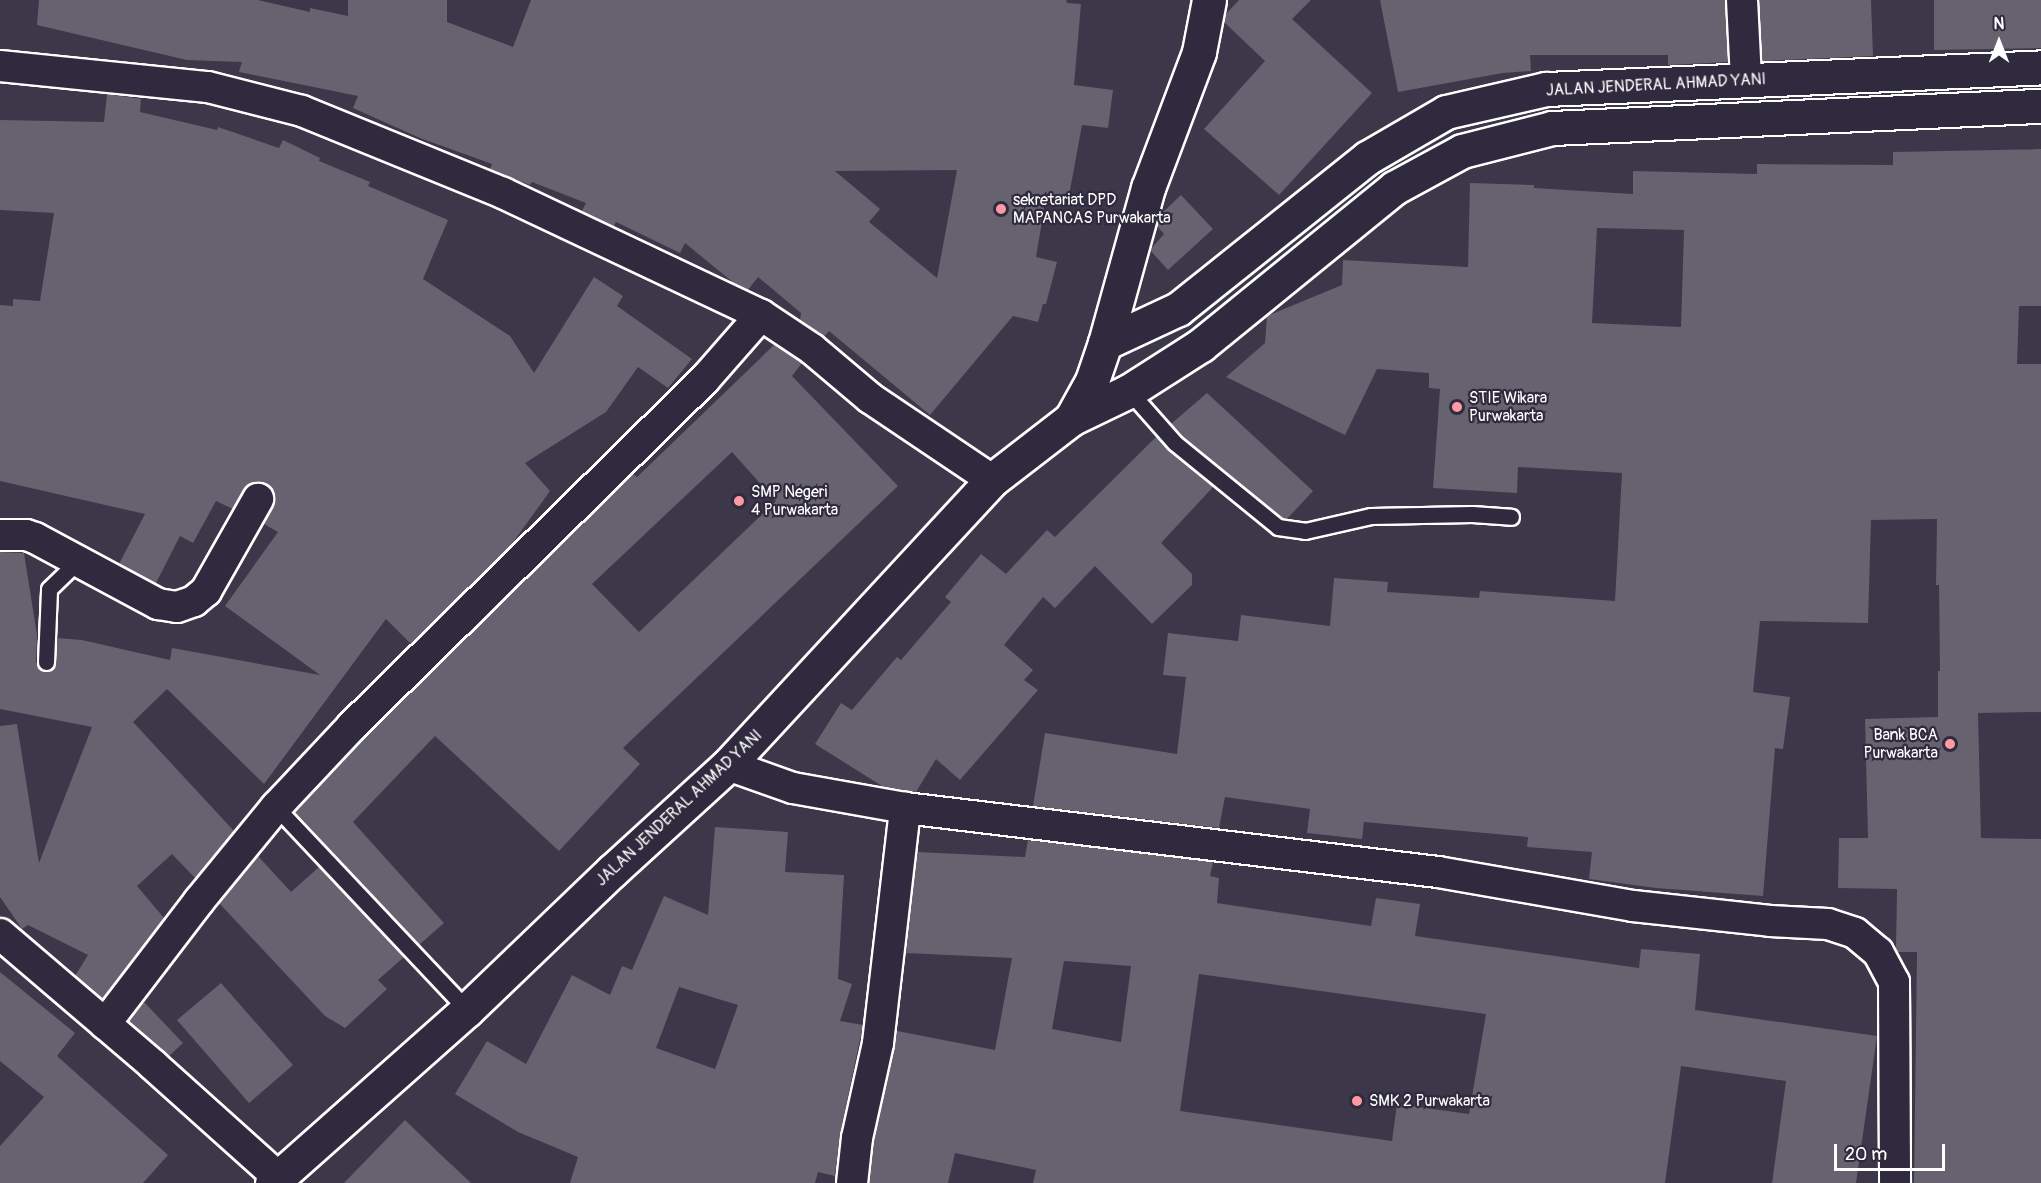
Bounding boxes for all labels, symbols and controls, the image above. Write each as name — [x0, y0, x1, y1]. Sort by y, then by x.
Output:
north arrow — [1969, 12, 2029, 72]
text: N — [1994, 14, 2004, 34]
street label: JALAN JENDERAL AHMAD YANI — [1546, 70, 1766, 100]
place label: sekretariat DPD MAPANCAS Purwakarta — [1013, 190, 1171, 228]
marker: sekretariat DPD MAPANCAS Purwakarta — [994, 202, 1008, 216]
place label: STIE Wikara Purwakarta — [1469, 388, 1547, 426]
marker: STIE Wikara Purwakarta — [1450, 400, 1464, 414]
place label: SMP Negeri 4 Purwakarta — [751, 482, 838, 520]
marker: SMP Negeri 4 Purwakarta — [732, 494, 746, 508]
place label: Bank BCA Purwakarta — [1863, 725, 1938, 763]
street label: JALAN JENDERAL AHMAD YANI — [592, 726, 766, 890]
marker: Bank BCA Purwakarta — [1943, 737, 1957, 751]
place label: SMK 2 Purwakarta — [1369, 1091, 1490, 1111]
marker: SMK 2 Purwakarta — [1350, 1094, 1364, 1108]
scale bar — [1837, 1132, 1948, 1170]
text: 20 m — [1845, 1143, 1887, 1166]

